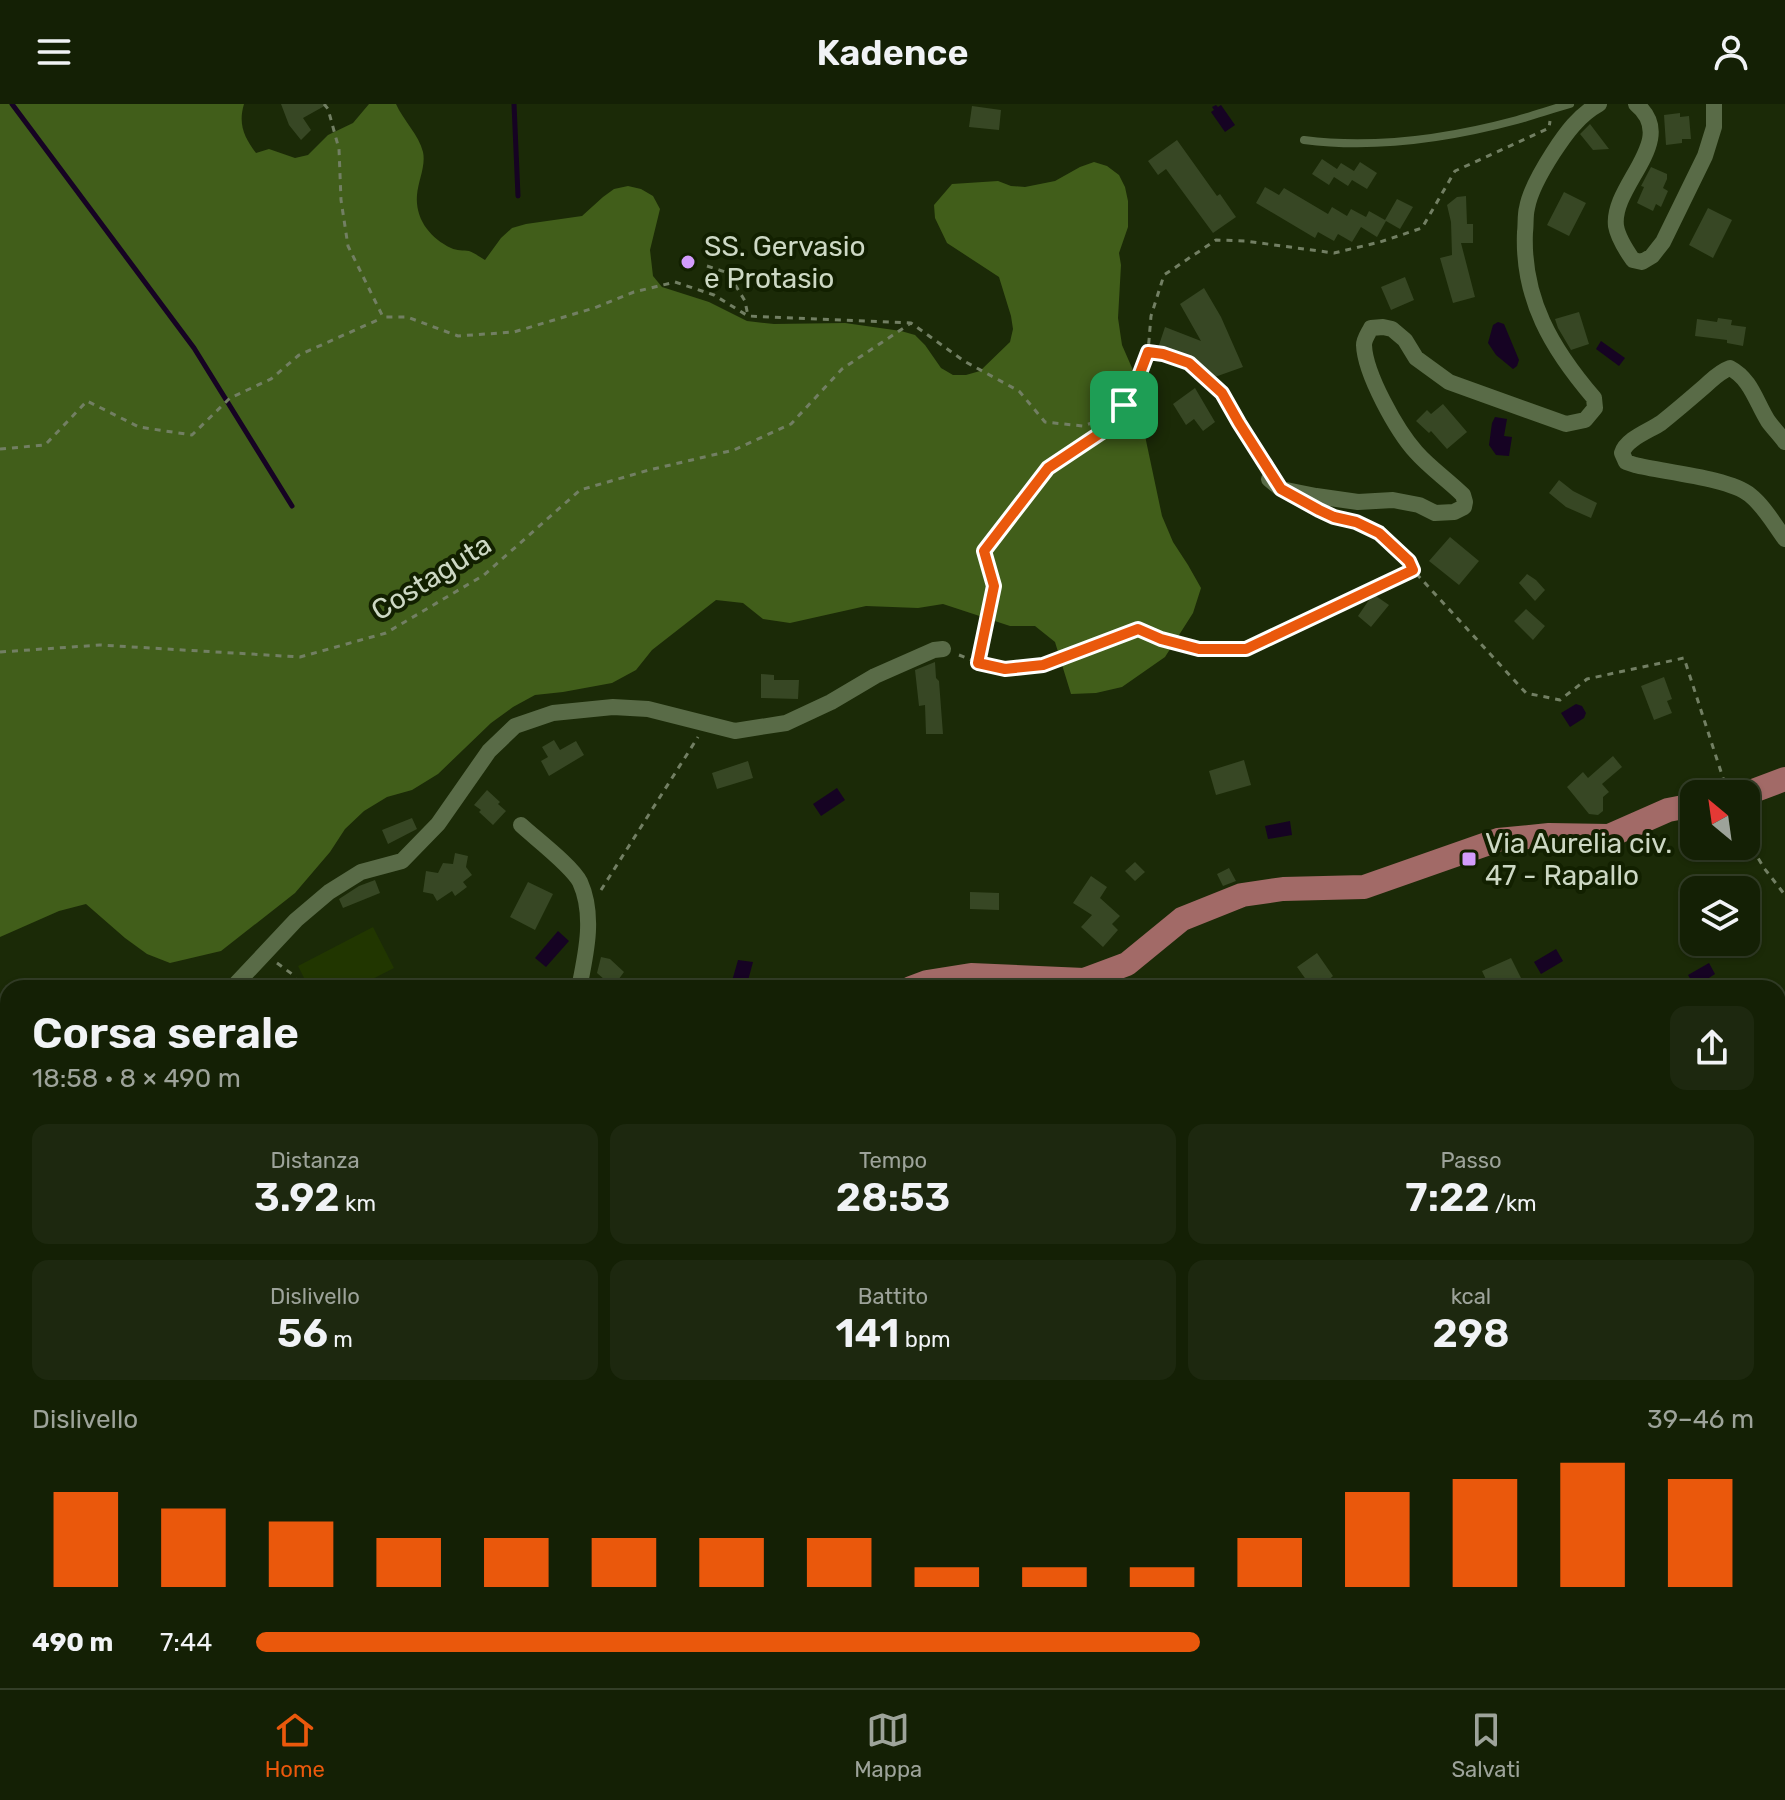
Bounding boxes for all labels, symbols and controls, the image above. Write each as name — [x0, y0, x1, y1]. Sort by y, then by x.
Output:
icon: menu — [32, 30, 76, 74]
icon: person — [1709, 30, 1753, 74]
text: Kadence — [816, 31, 969, 74]
place label: SS. Gervasio e Protasio — [704, 230, 866, 295]
marker: SS. Gervasio e Protasio — [679, 253, 697, 271]
pin — [1090, 371, 1158, 439]
icon: arrive — [1102, 383, 1146, 427]
street label: Costaguta — [365, 528, 497, 627]
north arrow — [1680, 780, 1760, 860]
map controls — [1680, 780, 1760, 956]
place label: Via Aurelia civ. 47 - Rapallo — [1485, 827, 1672, 892]
marker: Via Aurelia civ. 47 - Rapallo — [1460, 850, 1478, 868]
button: layers — [1680, 876, 1760, 956]
button: share — [1670, 1006, 1754, 1090]
text: Corsa serale — [32, 1007, 299, 1059]
text: 18:58 · 8 × 490 m — [32, 1063, 241, 1094]
text: Distanza — [270, 1147, 360, 1174]
text: Tempo — [859, 1147, 927, 1174]
text: Passo — [1440, 1147, 1502, 1174]
text: 3.92 — [254, 1174, 340, 1221]
text: 28:53 — [836, 1174, 950, 1221]
text: 7:22 — [1405, 1174, 1490, 1221]
text: km — [340, 1190, 376, 1217]
text: /km — [1490, 1190, 1537, 1217]
text: Dislivello — [270, 1283, 360, 1310]
text: Battito — [858, 1283, 928, 1310]
text: kcal — [1451, 1283, 1491, 1310]
text: 56 — [277, 1310, 328, 1357]
text: 141 — [835, 1310, 899, 1357]
text: 298 — [1432, 1310, 1510, 1357]
text: m — [328, 1326, 353, 1353]
text: bpm — [899, 1326, 951, 1353]
text: Dislivello — [32, 1404, 138, 1435]
text: 39–46 m — [1647, 1404, 1754, 1435]
text: 490 m — [32, 1627, 113, 1658]
text: 7:44 — [160, 1627, 212, 1658]
tab: Home — [265, 1708, 325, 1783]
tab: Mappa — [854, 1708, 922, 1783]
tab: Salvati — [1451, 1708, 1520, 1783]

